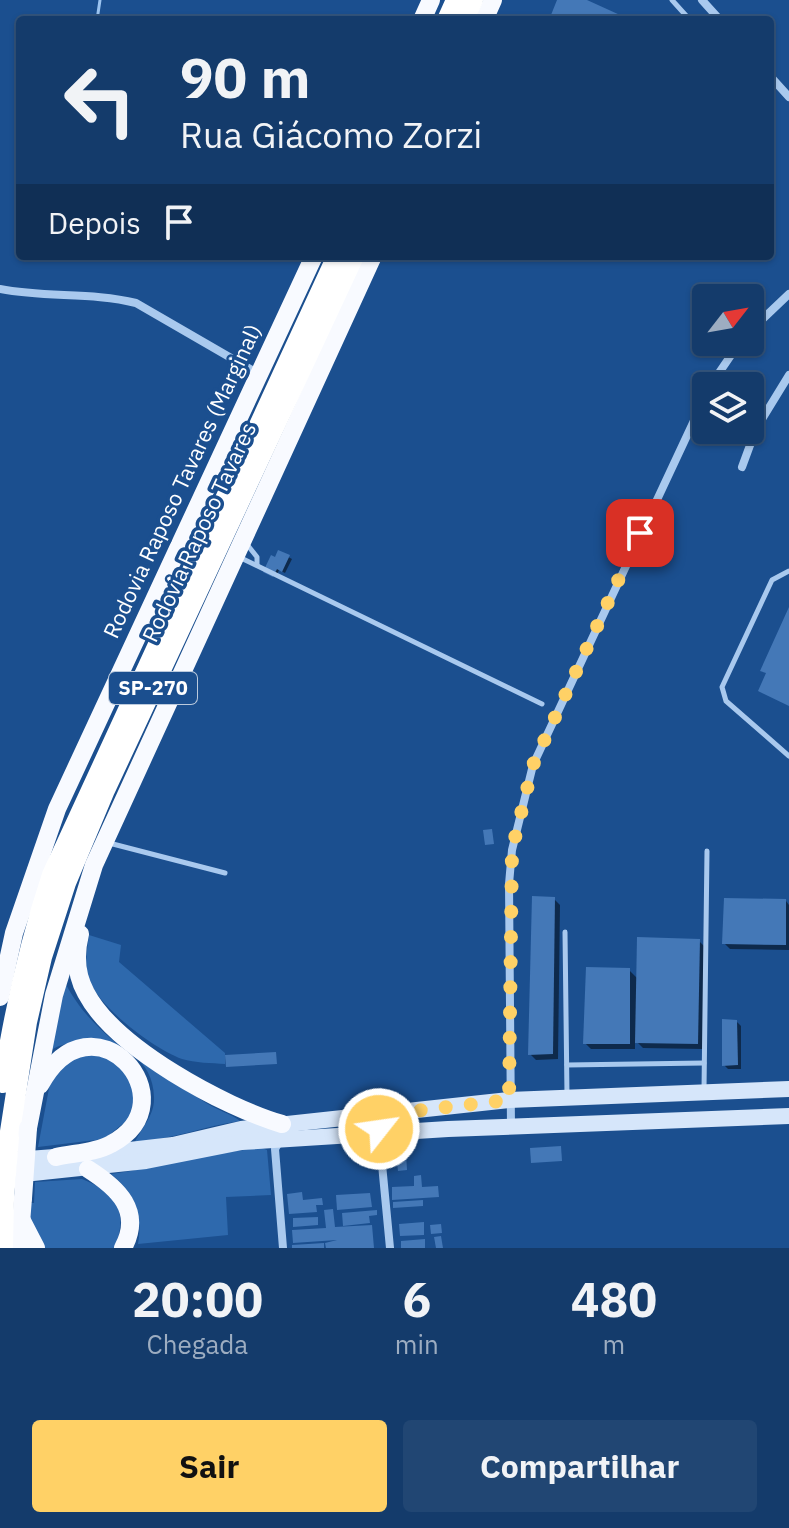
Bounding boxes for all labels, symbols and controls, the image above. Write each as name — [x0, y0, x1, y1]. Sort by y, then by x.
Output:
text: 90 m — [180, 41, 310, 113]
icon: left — [48, 48, 152, 152]
text: Rua Giácomo Zorzi — [180, 111, 482, 158]
icon: arrive — [157, 200, 201, 244]
text: Depois — [48, 203, 141, 242]
north arrow — [692, 284, 764, 356]
map controls — [692, 284, 764, 444]
street label: Rodovia Raposo Tavares (Marginal) — [97, 320, 267, 642]
button: layers — [692, 372, 764, 444]
street label: Rodovia Raposo Tavares — [137, 418, 261, 646]
pin — [606, 499, 674, 567]
icon: arrive — [618, 511, 662, 555]
road number: SP-270 — [109, 672, 197, 704]
position arrow — [337, 1087, 421, 1171]
text: 20:00 — [132, 1268, 263, 1330]
text: 6 — [402, 1268, 431, 1330]
text: 480 — [571, 1268, 657, 1330]
text: Chegada — [147, 1327, 248, 1361]
text: min — [395, 1327, 439, 1361]
text: m — [603, 1327, 625, 1361]
button: Sair — [32, 1420, 387, 1512]
button: Compartilhar — [403, 1420, 757, 1512]

